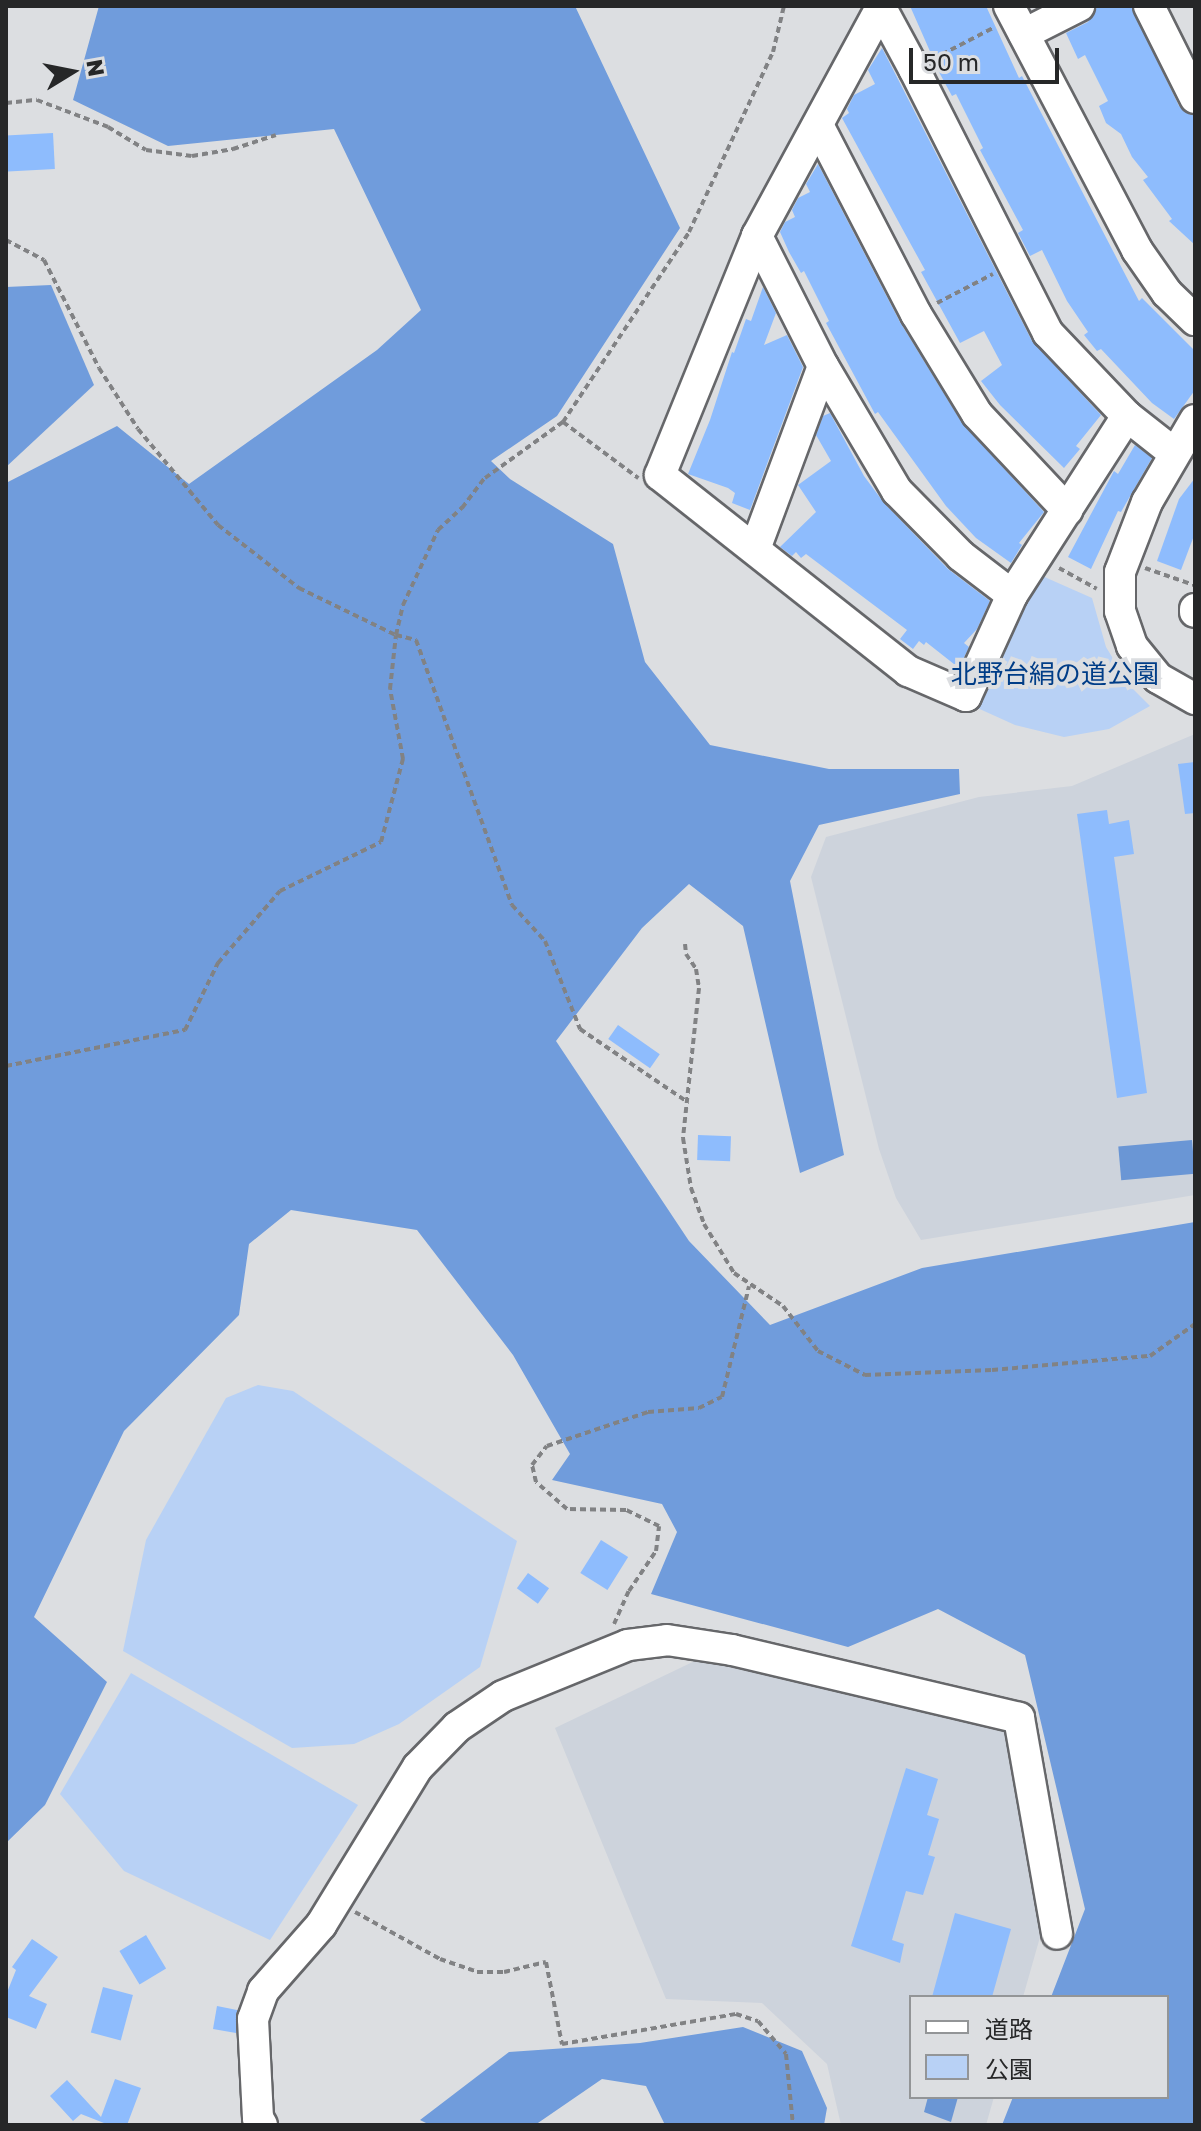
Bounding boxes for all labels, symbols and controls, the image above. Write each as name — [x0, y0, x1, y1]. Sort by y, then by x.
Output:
north arrow — [32, 32, 112, 112]
scale bar — [913, 32, 1063, 82]
text: 50 m — [923, 47, 979, 76]
text: N — [81, 57, 111, 78]
park label: 北野台絹の道公園 — [951, 658, 1159, 690]
legend — [909, 1995, 1169, 2099]
text: 道路 — [985, 2014, 1033, 2043]
text: 公園 — [985, 2054, 1033, 2083]

